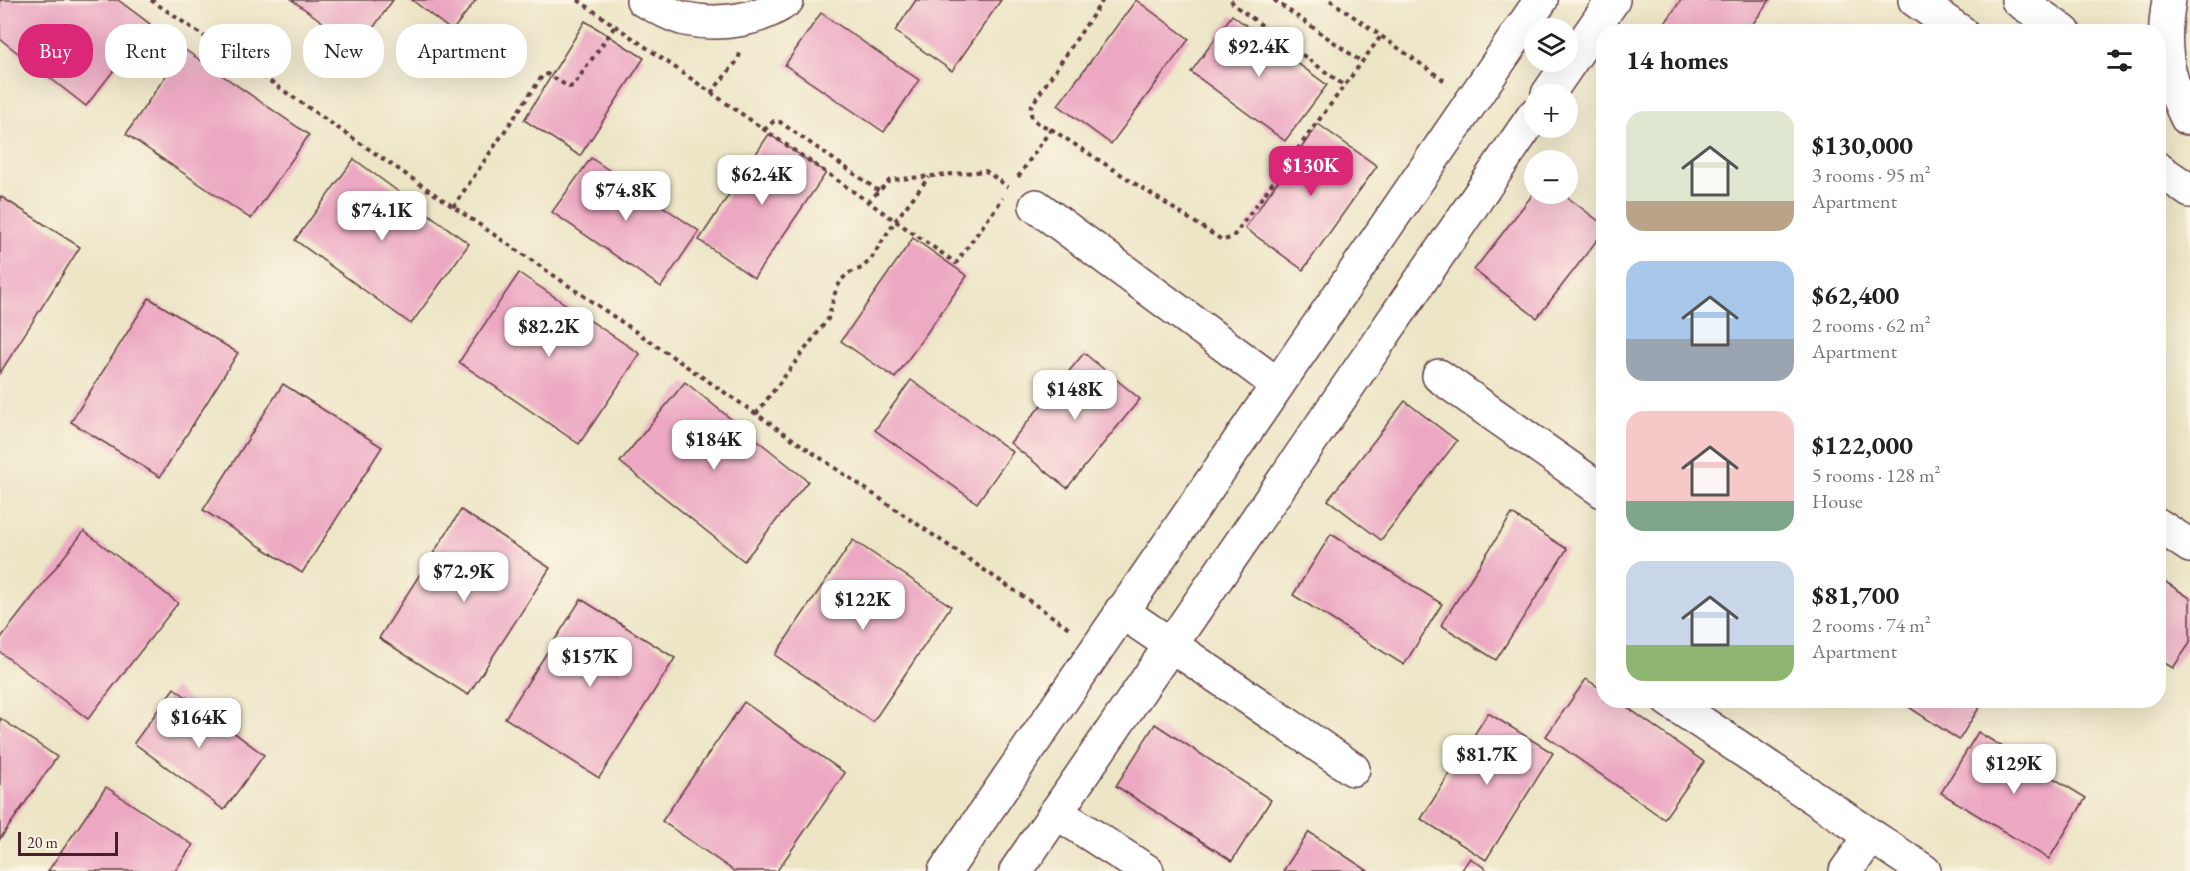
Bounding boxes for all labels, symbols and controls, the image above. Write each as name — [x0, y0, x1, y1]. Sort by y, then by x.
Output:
map controls — [1524, 18, 1578, 204]
button: layers — [1524, 18, 1578, 72]
chip: Buy — [18, 24, 93, 78]
chip: Rent — [105, 24, 187, 78]
chip: Filters — [199, 24, 291, 78]
chip: New — [303, 24, 384, 78]
chip: Apartment — [396, 24, 527, 78]
pin: $92.4K — [1210, 27, 1308, 78]
text: $92.4K — [1228, 33, 1290, 59]
text: 14 homes — [1626, 43, 1728, 77]
icon: filters — [2103, 44, 2136, 77]
button: + — [1524, 84, 1578, 138]
text: $130,000 — [1812, 128, 1913, 162]
icon: home — [1674, 135, 1746, 207]
pin: $130K — [1269, 146, 1353, 197]
button: − — [1524, 150, 1578, 204]
text: $130K — [1283, 152, 1339, 178]
pin: $62.4K — [713, 155, 811, 206]
text: $62.4K — [731, 161, 793, 187]
text: 3 rooms · 95 m² — [1812, 162, 1931, 188]
pin: $74.8K — [577, 171, 675, 222]
text: $74.8K — [595, 177, 657, 203]
text: Apartment — [1812, 188, 1897, 214]
pin: $74.1K — [333, 191, 431, 242]
text: $74.1K — [351, 197, 413, 223]
text: $62,400 — [1812, 278, 1899, 312]
icon: home — [1674, 285, 1746, 357]
pin: $82.2K — [500, 307, 598, 358]
text: 2 rooms · 62 m² — [1812, 312, 1931, 338]
text: $82.2K — [518, 313, 580, 339]
text: Apartment — [1812, 338, 1897, 364]
pin: $148K — [1033, 370, 1117, 421]
text: $148K — [1047, 376, 1103, 402]
pin: $184K — [672, 420, 756, 471]
text: $184K — [686, 426, 742, 452]
text: $122,000 — [1812, 428, 1913, 462]
icon: home — [1674, 435, 1746, 507]
text: 5 rooms · 128 m² — [1812, 462, 1940, 488]
text: House — [1812, 488, 1863, 514]
pin: $72.9K — [415, 552, 513, 603]
text: $72.9K — [433, 558, 495, 584]
text: $81,700 — [1812, 578, 1899, 612]
pin: $122K — [821, 580, 905, 631]
icon: home — [1674, 585, 1746, 657]
text: $122K — [835, 586, 891, 612]
text: 2 rooms · 74 m² — [1812, 612, 1931, 638]
pin: $157K — [548, 637, 632, 688]
text: Apartment — [1812, 638, 1897, 664]
text: $157K — [562, 643, 618, 669]
pin: $164K — [157, 698, 241, 749]
text: $164K — [171, 704, 227, 730]
pin: $81.7K — [1438, 735, 1536, 786]
text: $81.7K — [1456, 741, 1518, 767]
pin: $129K — [1972, 744, 2056, 795]
text: $129K — [1986, 750, 2042, 776]
scale bar — [18, 829, 118, 856]
text: 20 m — [27, 832, 58, 853]

